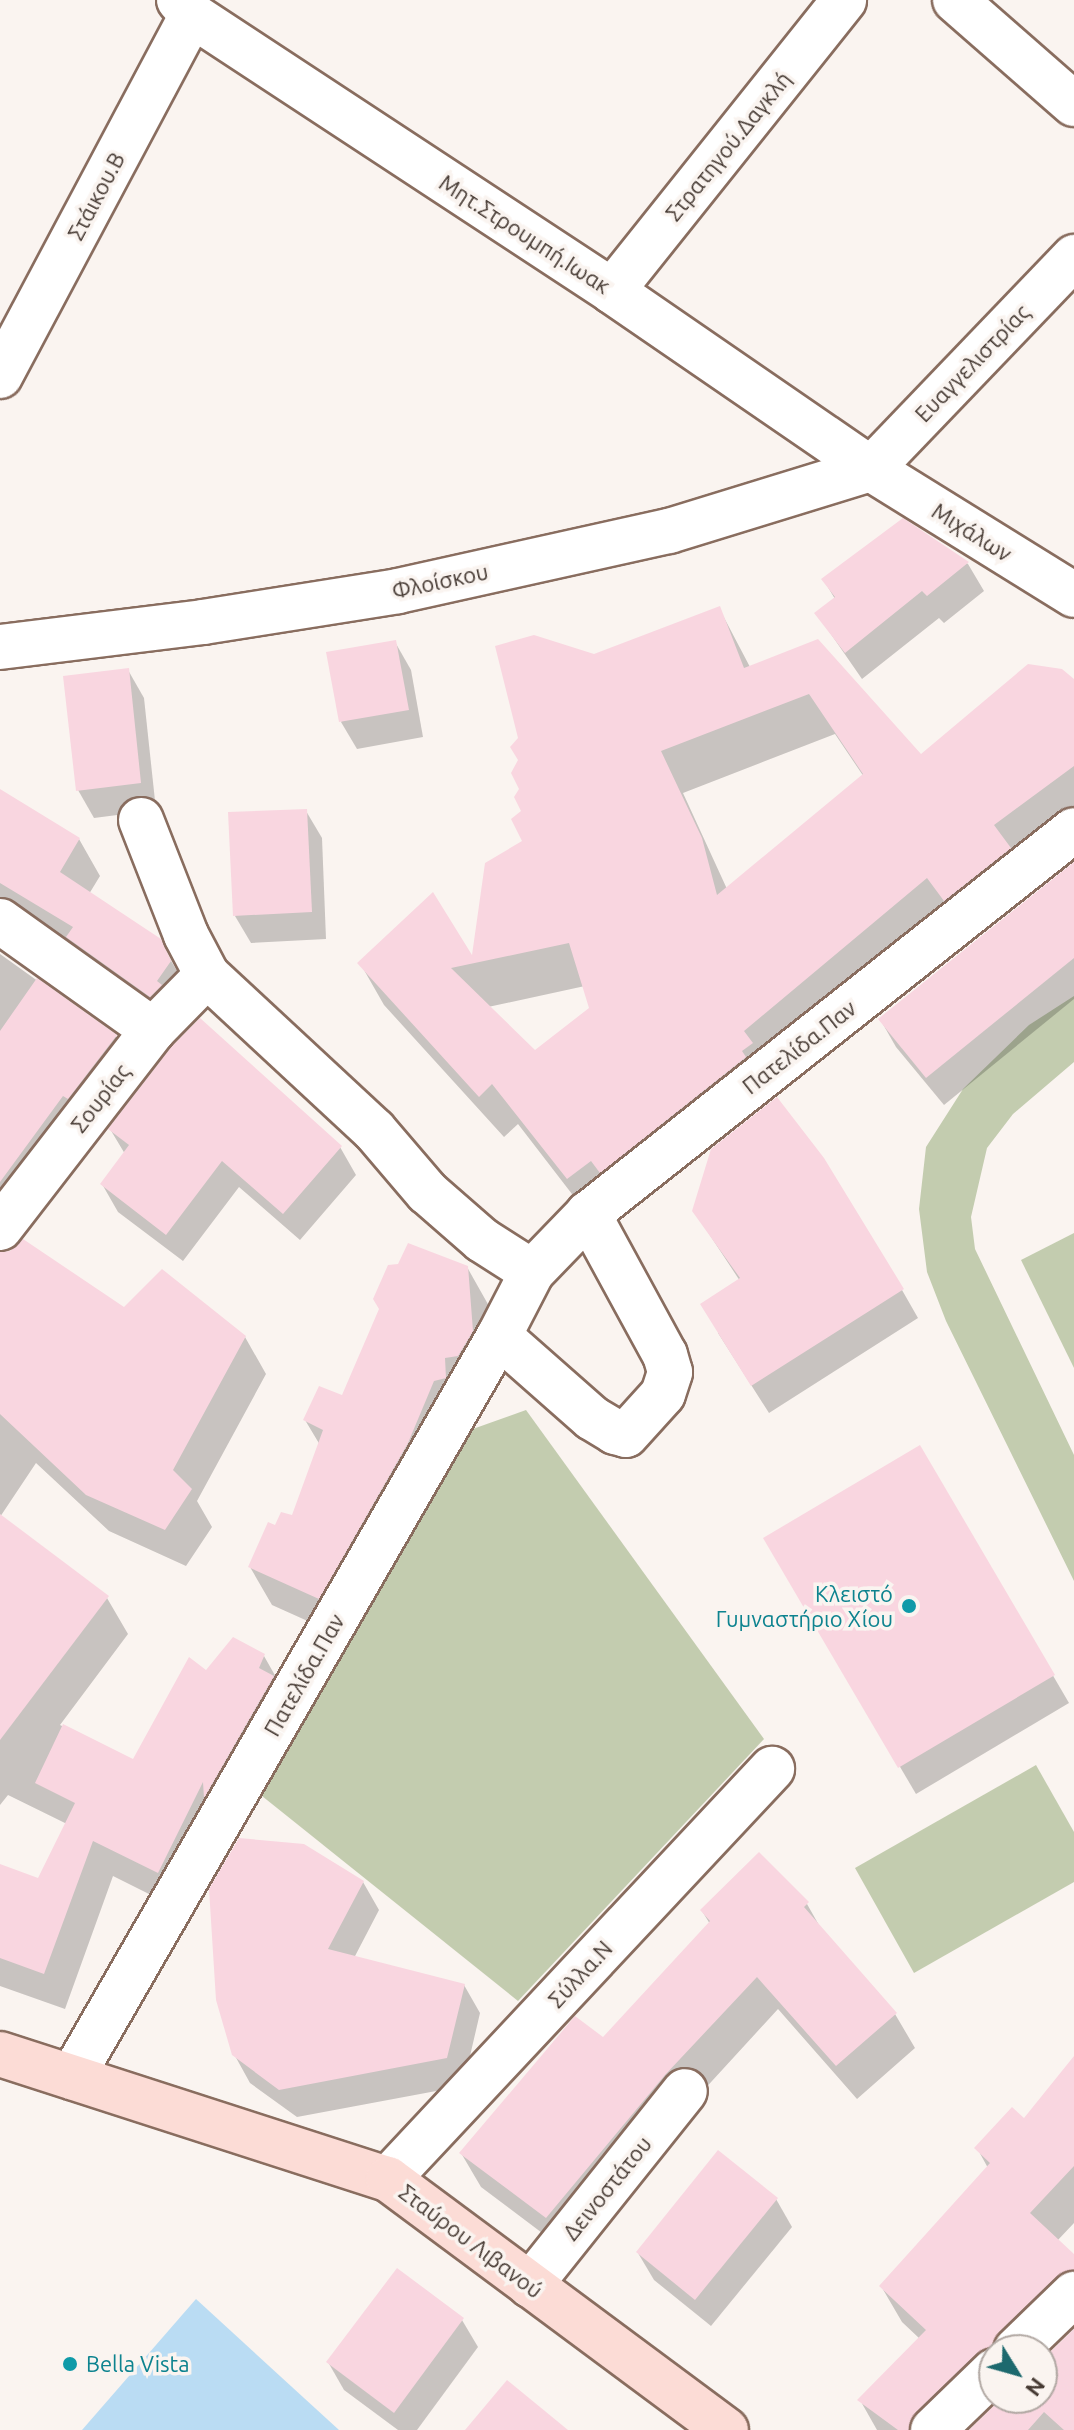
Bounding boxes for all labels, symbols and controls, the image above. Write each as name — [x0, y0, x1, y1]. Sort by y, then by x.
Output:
street label: Στρατηγού.Δαγκλή — [660, 66, 796, 226]
street label: Στάικου.Β — [62, 148, 130, 244]
street label: Μητ.Στρουμπή.Ιωακ — [435, 169, 615, 299]
street label: Ευαγγελιστρίας — [909, 299, 1035, 427]
street label: Μιχάλων — [927, 497, 1017, 567]
street label: Φλοίσκου — [389, 558, 491, 604]
street label: Πατελίδα.Παν — [737, 995, 861, 1099]
street label: Σουρίας — [65, 1059, 135, 1137]
place label: Κλειστό Γυμναστήριο Χίου — [716, 1580, 893, 1632]
marker: Κλειστό Γυμναστήριο Χίου — [900, 1597, 918, 1615]
street label: Πατελίδα.Παν — [258, 1609, 350, 1741]
street label: Σύλλα.Ν — [543, 1935, 617, 2013]
street label: Δεινοστάτου — [557, 2131, 657, 2245]
street label: Σταύρου Λιβανού — [394, 2179, 548, 2303]
north arrow — [978, 2334, 1058, 2414]
place label: Bella Vista — [86, 2351, 190, 2377]
marker: Bella Vista — [61, 2355, 79, 2373]
text: N — [1021, 2373, 1051, 2402]

